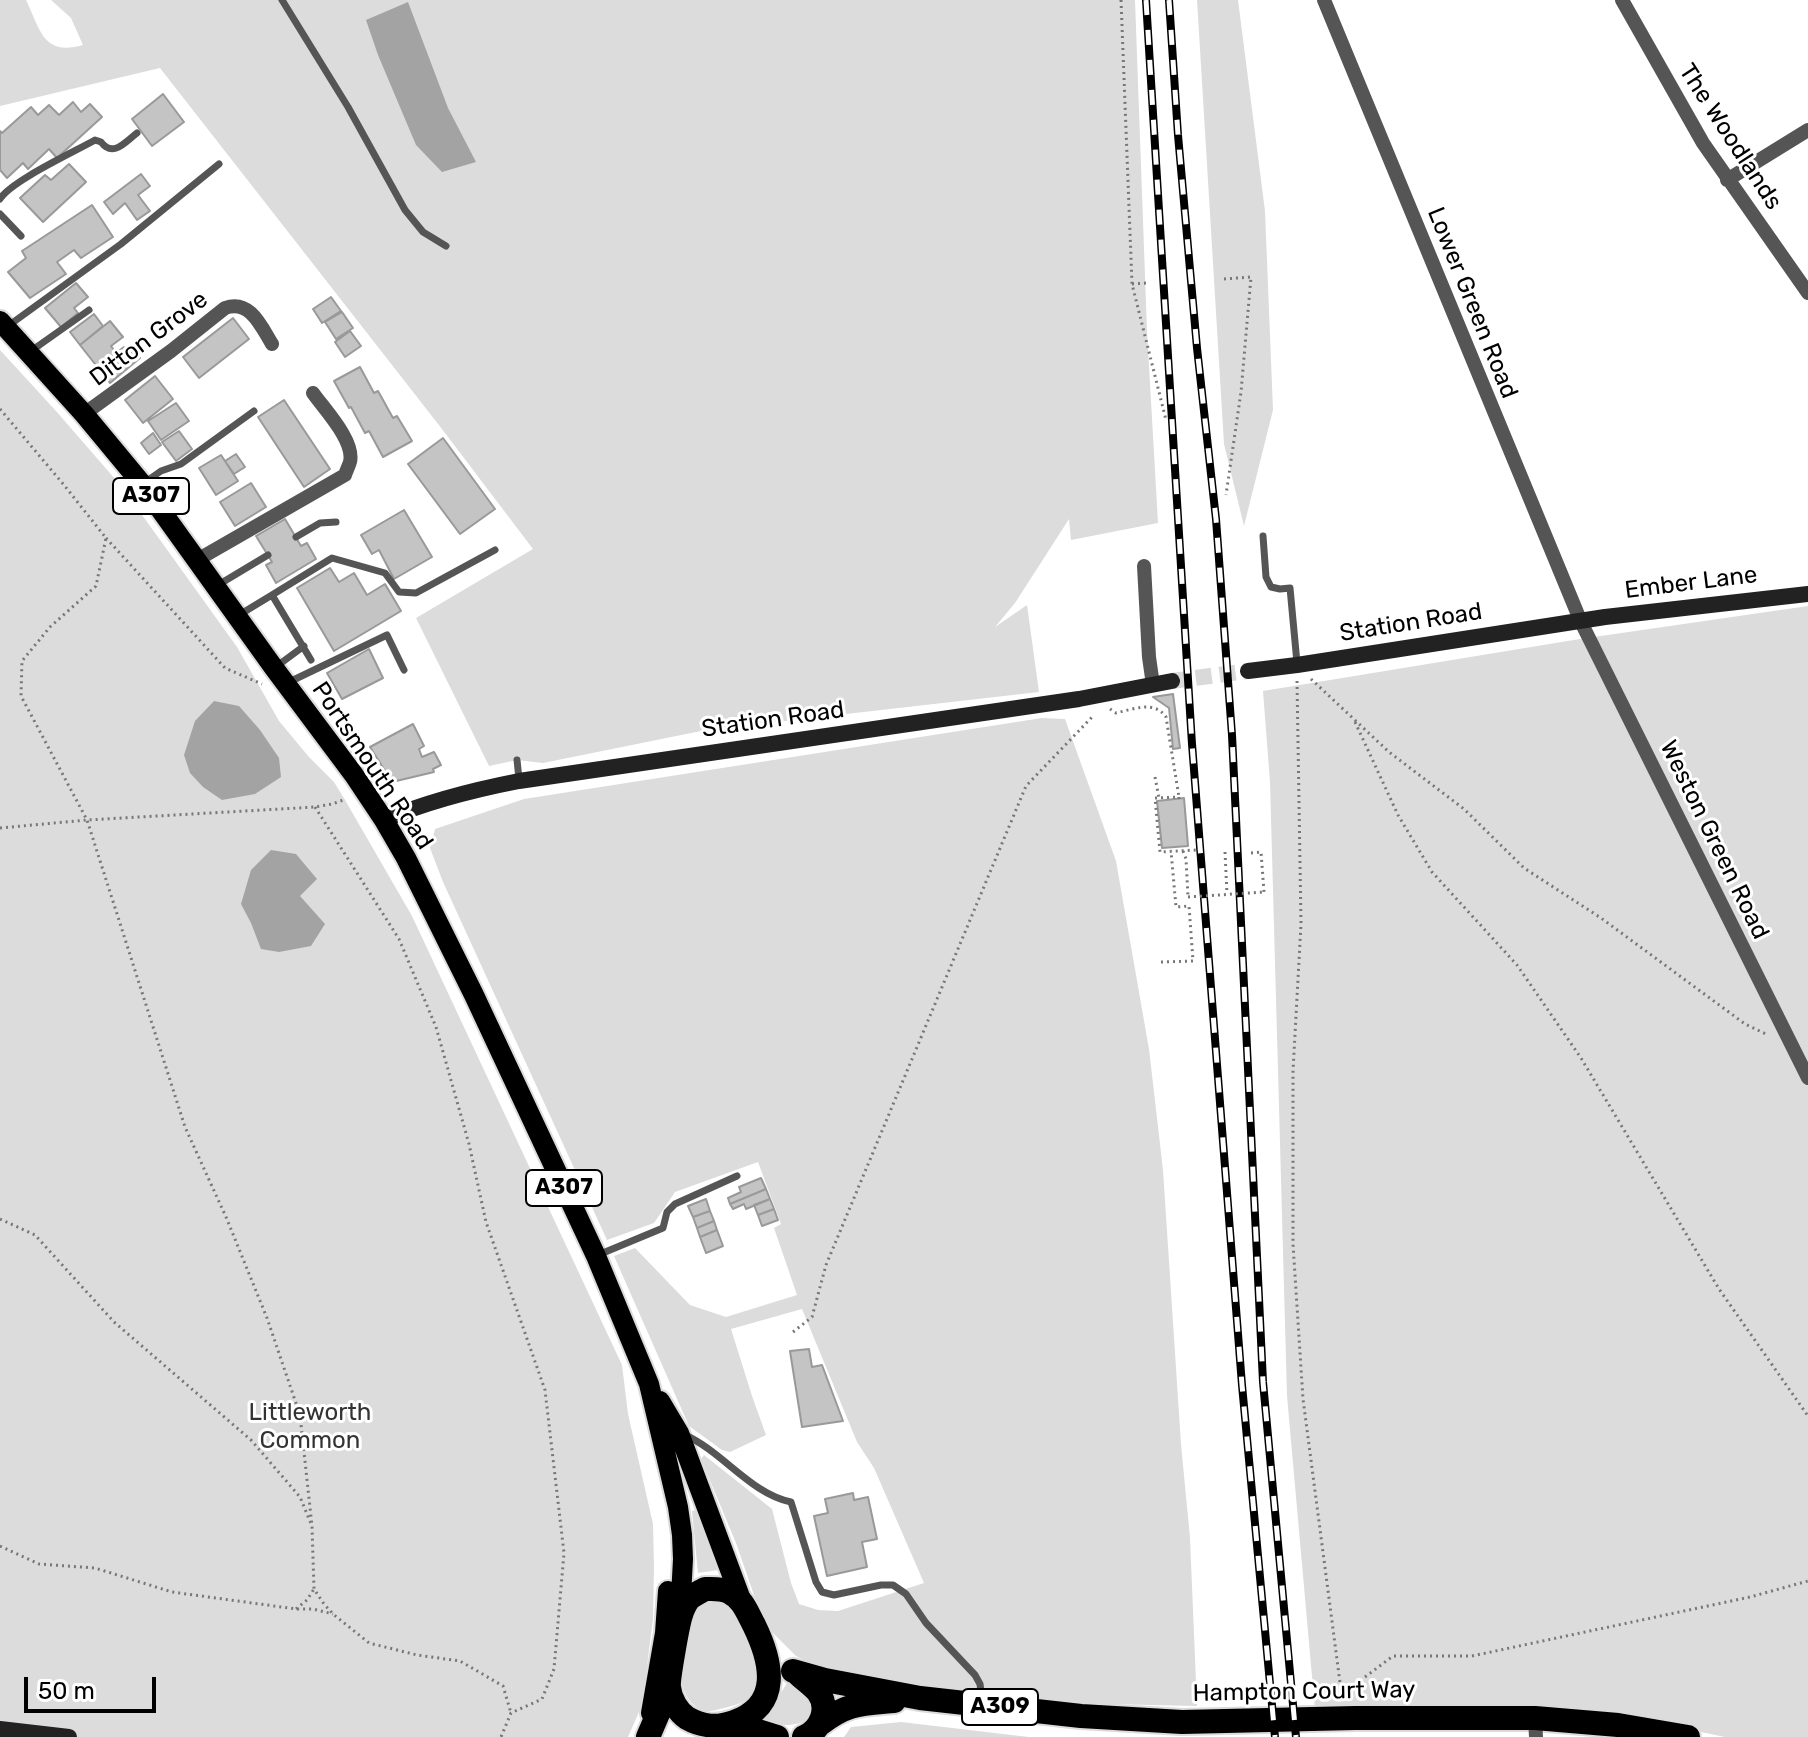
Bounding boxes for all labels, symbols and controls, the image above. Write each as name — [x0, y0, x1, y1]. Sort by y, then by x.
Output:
street label: The Woodlands — [1672, 59, 1788, 215]
street label: Lower Green Road — [1421, 203, 1523, 403]
street label: Ditton Grove — [84, 285, 214, 393]
road number: A307 — [113, 478, 189, 514]
street label: Ember Lane — [1623, 561, 1759, 605]
street label: Station Road — [1338, 598, 1484, 648]
street label: Portsmouth Road — [305, 677, 439, 855]
street label: Station Road — [700, 696, 846, 744]
street label: Weston Green Road — [1653, 736, 1775, 944]
road number: A307 — [526, 1170, 602, 1206]
park label: Littleworth Common — [249, 1399, 371, 1455]
scale bar — [28, 1661, 160, 1711]
street label: Hampton Court Way — [1192, 1676, 1416, 1708]
text: 50 m — [38, 1677, 95, 1705]
road number: A309 — [962, 1689, 1038, 1725]

